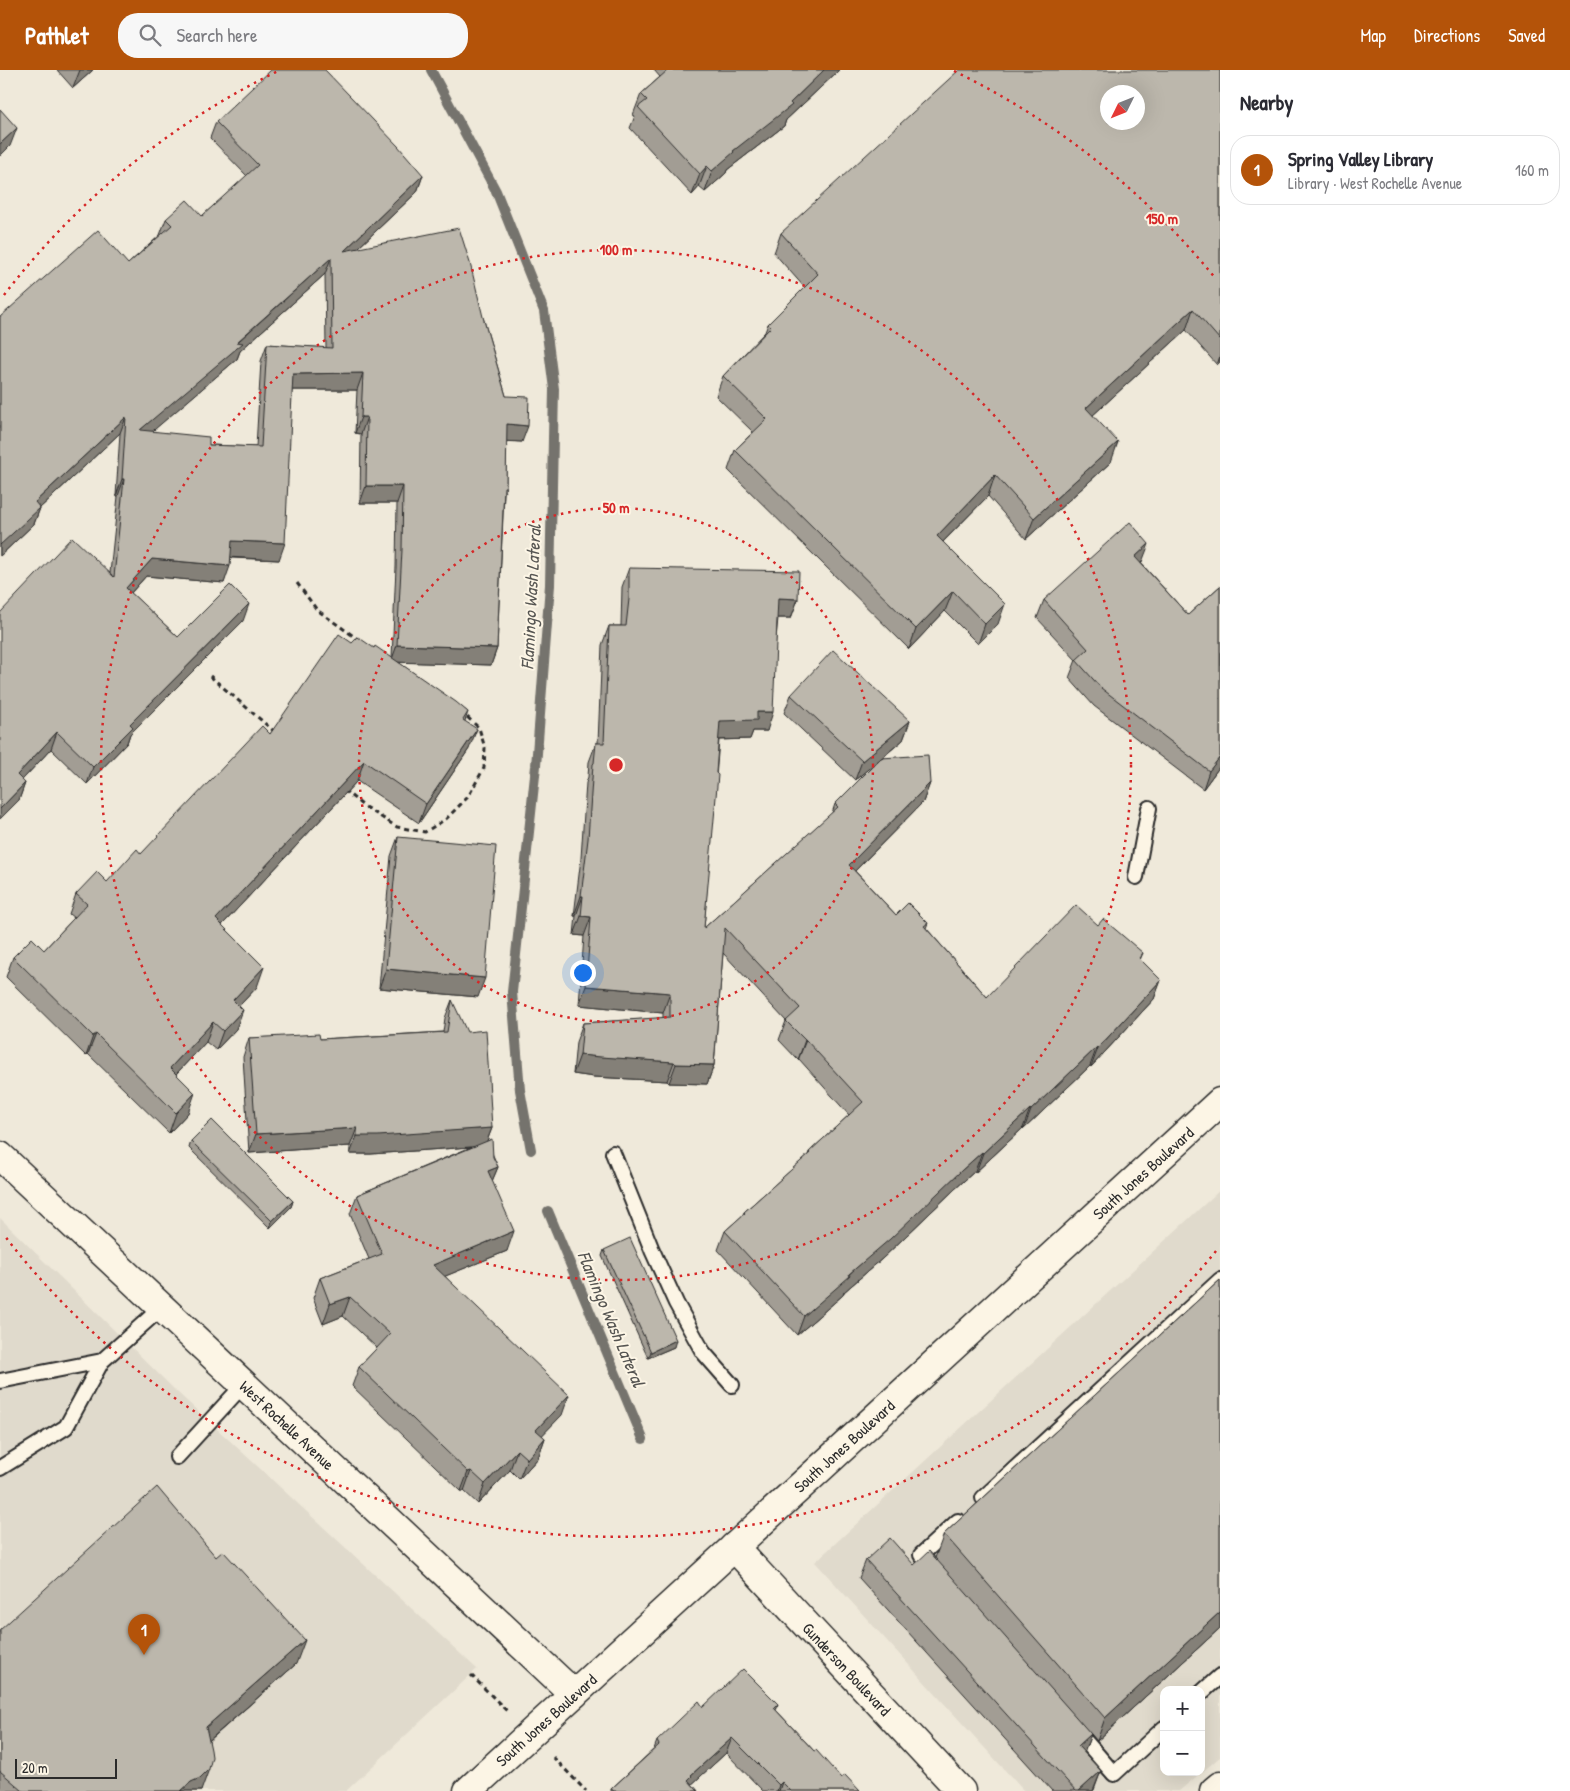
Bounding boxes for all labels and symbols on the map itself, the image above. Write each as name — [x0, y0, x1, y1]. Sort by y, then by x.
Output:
north arrow — [1100, 85, 1145, 130]
text: 150 m — [1146, 208, 1178, 229]
text: 100 m — [600, 239, 632, 260]
text: 50 m — [603, 497, 629, 518]
water label: Flamingo Wash Lateral — [514, 523, 547, 670]
centre of rings — [607, 756, 625, 774]
your location — [570, 960, 596, 986]
street label: South Jones Boulevard — [1088, 1122, 1198, 1224]
water label: Flamingo Wash Lateral — [572, 1247, 652, 1392]
street label: West Rochelle Avenue — [235, 1375, 340, 1475]
street label: South Jones Boulevard — [789, 1395, 899, 1497]
pin: 1 — [128, 1614, 160, 1655]
street label: Gunderson Boulevard — [798, 1618, 896, 1720]
street label: South Jones Boulevard — [491, 1669, 601, 1771]
scale bar — [15, 1756, 118, 1779]

